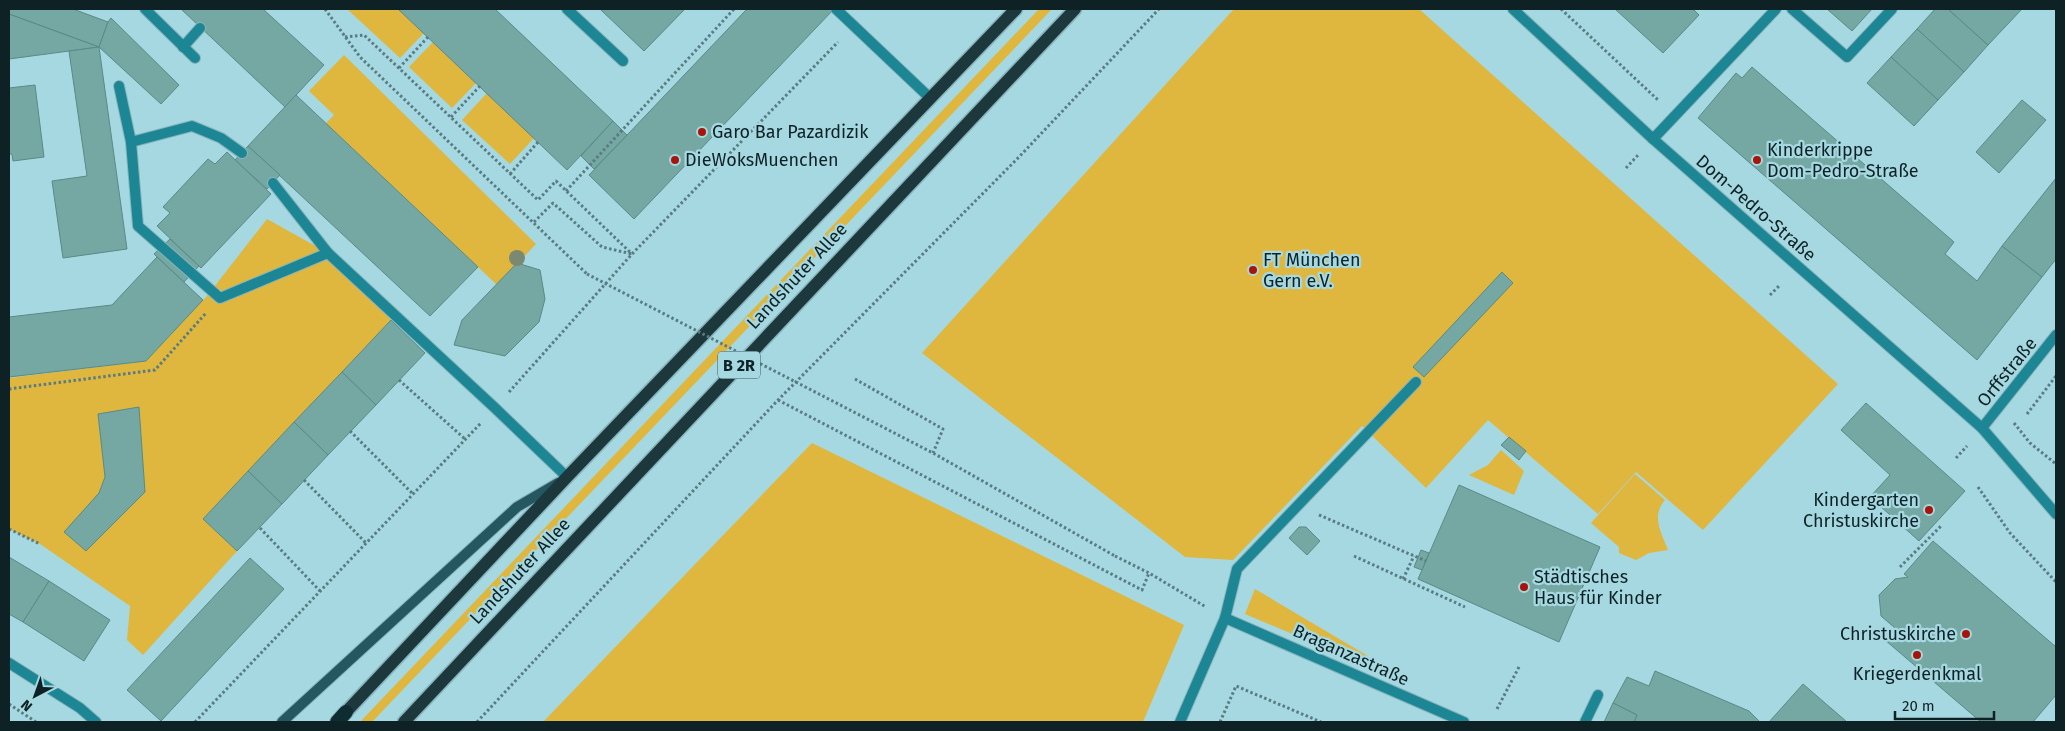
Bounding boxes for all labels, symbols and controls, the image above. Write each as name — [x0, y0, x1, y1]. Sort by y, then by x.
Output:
place label: Garo Bar Pazardizik — [712, 121, 869, 143]
marker: Garo Bar Pazardizik — [696, 126, 708, 138]
place label: Kinderkrippe Dom-Pedro-Straße — [1767, 139, 1919, 182]
place label: DieWoksMuenchen — [685, 149, 839, 171]
street label: Dom-Pedro-Straße — [1692, 150, 1820, 266]
marker: DieWoksMuenchen — [669, 154, 681, 166]
marker: Kinderkrippe Dom-Pedro-Straße — [1751, 154, 1763, 166]
street label: Landshuter Allee — [742, 218, 852, 334]
place label: FT München Gern e.V. — [1263, 249, 1360, 292]
marker: FT München Gern e.V. — [1247, 264, 1259, 276]
street label: Orffstraße — [1972, 333, 2042, 411]
road number: B 2R — [718, 352, 760, 378]
place label: Kindergarten Christuskirche — [1803, 489, 1919, 532]
marker: Kindergarten Christuskirche — [1923, 504, 1935, 516]
street label: Landshuter Allee — [465, 513, 575, 629]
place label: Städtisches Haus für Kinder — [1534, 566, 1662, 609]
marker: Städtisches Haus für Kinder — [1518, 581, 1530, 593]
street label: Braganzastraße — [1289, 620, 1413, 690]
place label: Christuskirche — [1840, 623, 1956, 645]
marker: Christuskirche — [1960, 628, 1972, 640]
marker: Kriegerdenkmal — [1911, 649, 1923, 661]
place label: Kriegerdenkmal — [1853, 663, 1981, 685]
north arrow — [10, 671, 60, 721]
scale bar — [1895, 688, 1994, 720]
text: N — [18, 696, 36, 715]
text: 20 m — [1902, 697, 1935, 715]

